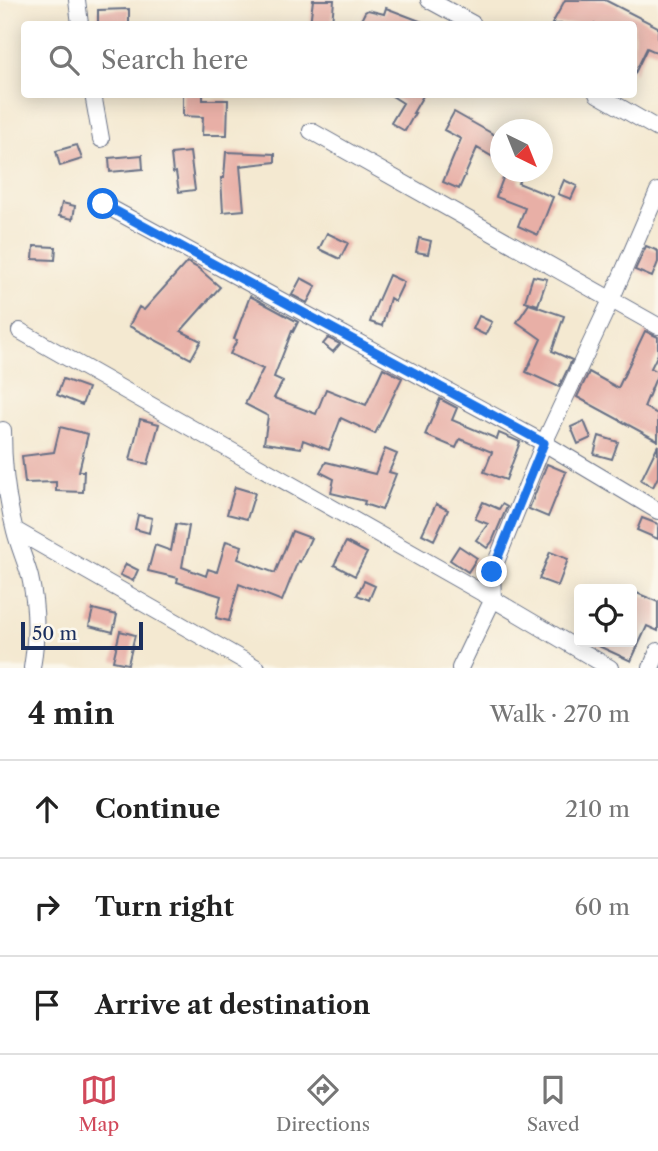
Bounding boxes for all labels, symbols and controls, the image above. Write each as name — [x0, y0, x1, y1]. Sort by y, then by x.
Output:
search box — [21, 21, 637, 98]
icon: search — [45, 41, 83, 79]
text: Search here — [101, 44, 248, 76]
north arrow — [490, 119, 553, 182]
route start — [87, 188, 118, 219]
route end — [476, 556, 507, 587]
map controls — [574, 584, 637, 647]
button: locate — [574, 584, 637, 647]
scale bar — [21, 619, 144, 651]
text: 50 m — [32, 622, 77, 645]
text: 4 min — [28, 695, 114, 732]
text: Walk · 270 m — [490, 700, 630, 728]
icon: ahead — [28, 790, 66, 828]
text: Continue — [95, 793, 220, 825]
text: 210 m — [565, 795, 630, 823]
icon: right — [28, 888, 66, 926]
text: Turn right — [95, 891, 234, 923]
text: 60 m — [574, 893, 630, 921]
icon: arrive — [28, 986, 66, 1024]
text: Arrive at destination — [95, 989, 370, 1021]
tab: Map — [78, 1071, 119, 1136]
tab: Directions — [276, 1071, 370, 1136]
tab: Saved — [527, 1071, 580, 1136]

